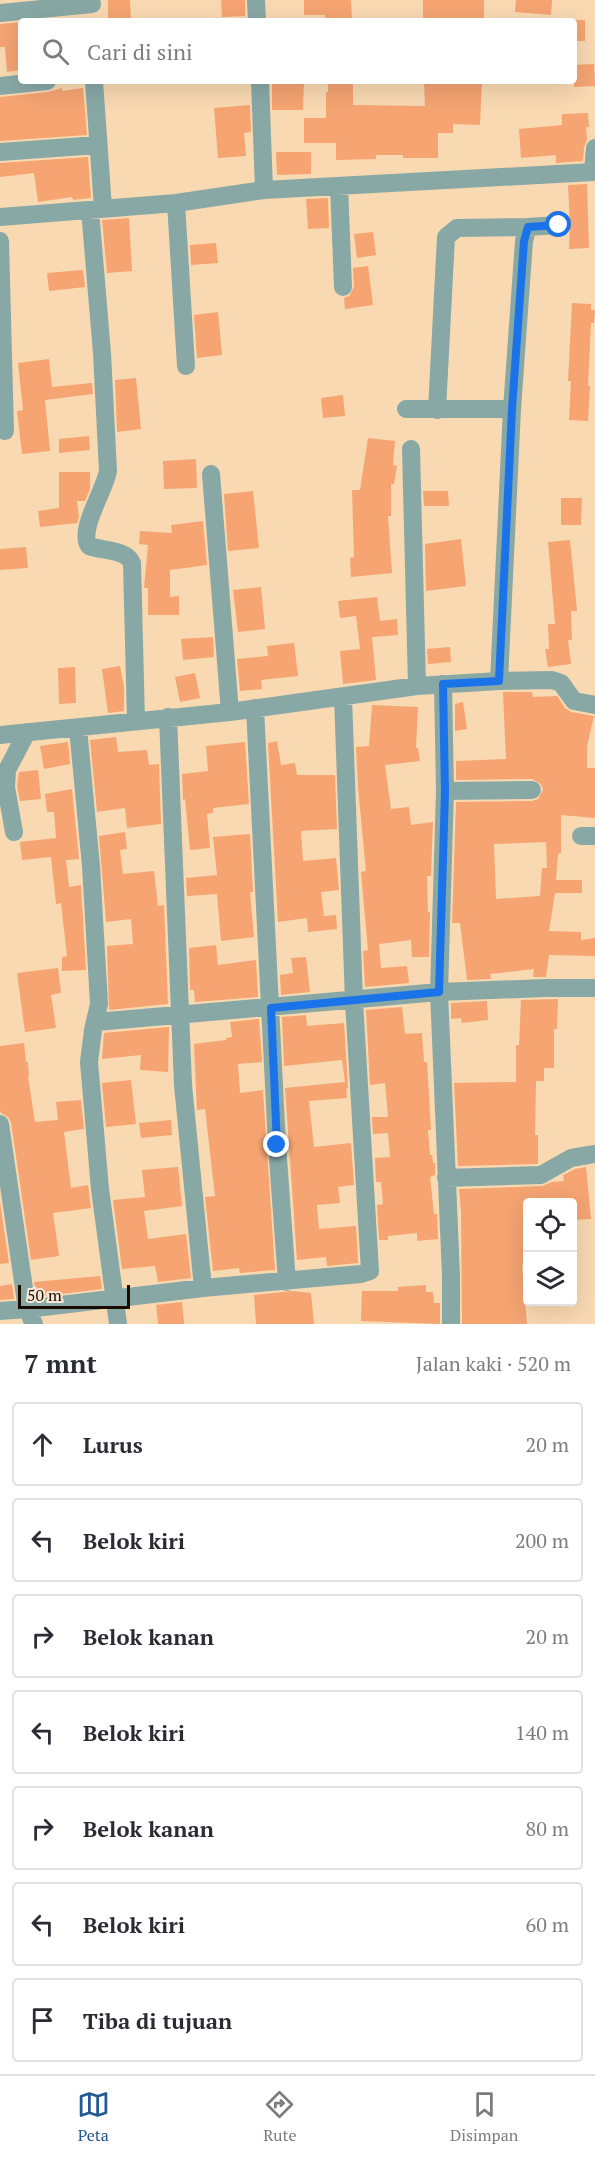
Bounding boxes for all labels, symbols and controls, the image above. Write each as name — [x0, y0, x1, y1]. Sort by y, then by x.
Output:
search box — [18, 18, 577, 84]
icon: search — [39, 35, 72, 68]
text: Cari di sini — [87, 37, 193, 66]
route start — [545, 211, 571, 237]
route end — [263, 1131, 289, 1157]
map controls — [523, 1198, 577, 1306]
button: locate — [523, 1198, 577, 1252]
button: layers — [523, 1252, 577, 1306]
scale bar — [18, 1282, 130, 1310]
text: 50 m — [27, 1284, 62, 1306]
text: 7 mnt — [24, 1346, 97, 1380]
text: Jalan kaki · 520 m — [416, 1350, 571, 1377]
icon: ahead — [26, 1428, 59, 1461]
text: Lurus — [83, 1430, 143, 1459]
text: 20 m — [526, 1431, 569, 1458]
icon: left — [26, 1524, 59, 1557]
text: Belok kiri — [83, 1526, 185, 1555]
text: 200 m — [515, 1527, 569, 1554]
icon: right — [26, 1620, 59, 1653]
text: Belok kanan — [83, 1622, 214, 1651]
text: 20 m — [526, 1623, 569, 1650]
icon: left — [26, 1716, 59, 1749]
text: Belok kiri — [83, 1718, 185, 1747]
text: 140 m — [515, 1719, 569, 1746]
icon: right — [26, 1812, 59, 1845]
text: Belok kanan — [83, 1814, 214, 1843]
text: 80 m — [526, 1815, 569, 1842]
icon: left — [26, 1908, 59, 1941]
text: Belok kiri — [83, 1910, 185, 1939]
text: 60 m — [526, 1911, 569, 1938]
icon: arrive — [26, 2004, 59, 2037]
text: Tiba di tujuan — [83, 2006, 232, 2035]
tab: Peta — [77, 2088, 110, 2146]
tab: Rute — [263, 2088, 297, 2146]
tab: Disimpan — [450, 2088, 518, 2146]

